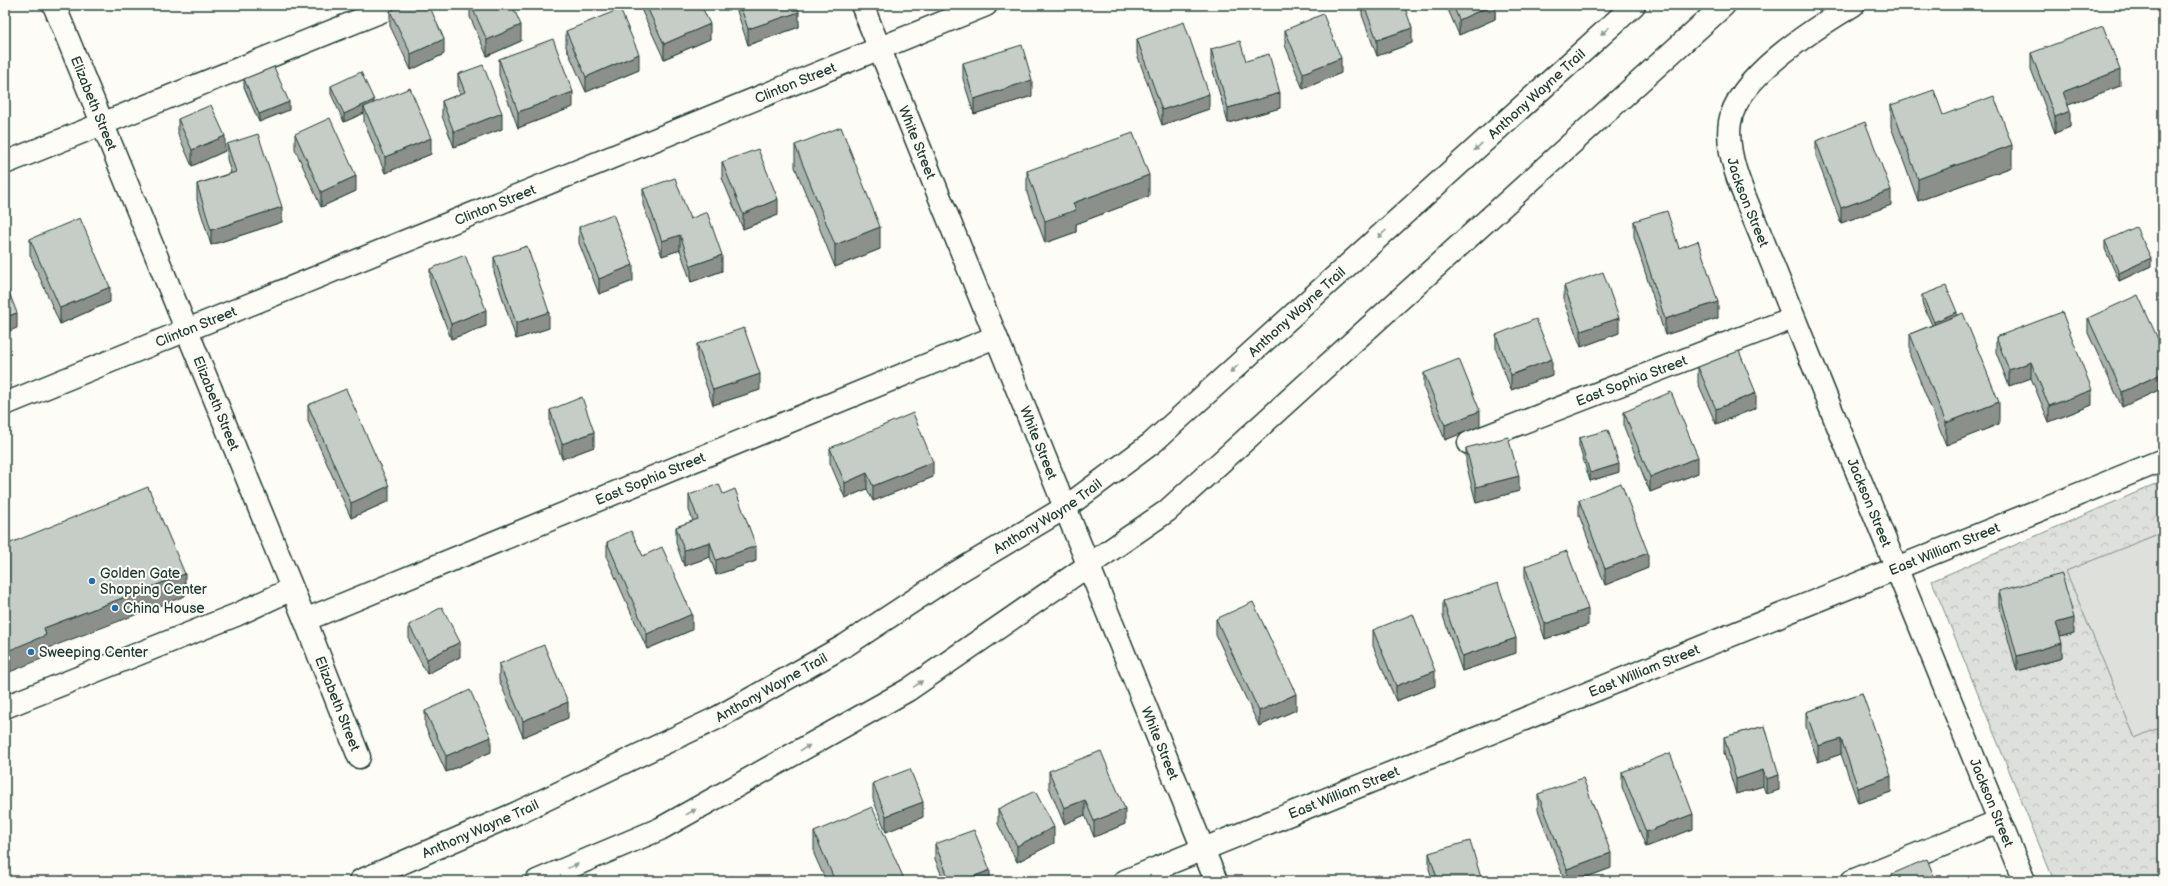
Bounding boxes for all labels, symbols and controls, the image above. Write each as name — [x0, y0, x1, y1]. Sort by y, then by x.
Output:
one-way arrow — [1600, 27, 1610, 36]
street label: Anthony Wayne Trail — [1484, 46, 1589, 143]
street label: Elizabeth Street — [67, 54, 121, 154]
street label: Clinton Street — [752, 59, 839, 107]
street label: White Street — [895, 103, 940, 182]
one-way arrow — [1473, 142, 1483, 152]
street label: Jackson Street — [1723, 156, 1773, 250]
street label: Clinton Street — [452, 181, 539, 229]
one-way arrow — [1376, 230, 1387, 239]
street label: Anthony Wayne Trail — [1245, 263, 1349, 361]
street label: Clinton Street — [153, 303, 240, 351]
street label: East Sophia Street — [1574, 352, 1690, 410]
street label: Elizabeth Street — [189, 354, 243, 454]
one-way arrow — [1229, 364, 1238, 373]
street label: White Street — [1016, 404, 1061, 483]
street label: East Sophia Street — [593, 449, 708, 509]
street label: Jackson Street — [1843, 456, 1895, 550]
street label: Anthony Wayne Trail — [990, 475, 1105, 558]
street label: East William Street — [1886, 519, 2003, 579]
place label: Golden Gate Shopping Center — [100, 565, 208, 598]
marker: Golden Gate Shopping Center — [87, 576, 97, 586]
place label: China House — [123, 600, 205, 617]
marker: China House — [110, 603, 120, 613]
street label: East William Street — [1586, 641, 1703, 701]
place label: Sweeping Center — [39, 644, 149, 661]
marker: Sweeping Center — [26, 647, 36, 657]
street label: Anthony Wayne Trail — [713, 649, 831, 726]
street label: Elizabeth Street — [311, 654, 364, 754]
one-way arrow — [912, 680, 923, 688]
street label: White Street — [1137, 704, 1182, 783]
one-way arrow — [799, 745, 811, 752]
street label: Jackson Street — [1966, 756, 2017, 850]
street label: East William Street — [1286, 762, 1402, 823]
street label: Anthony Wayne Trail — [419, 796, 541, 862]
one-way arrow — [685, 808, 697, 815]
one-way arrow — [568, 863, 579, 869]

